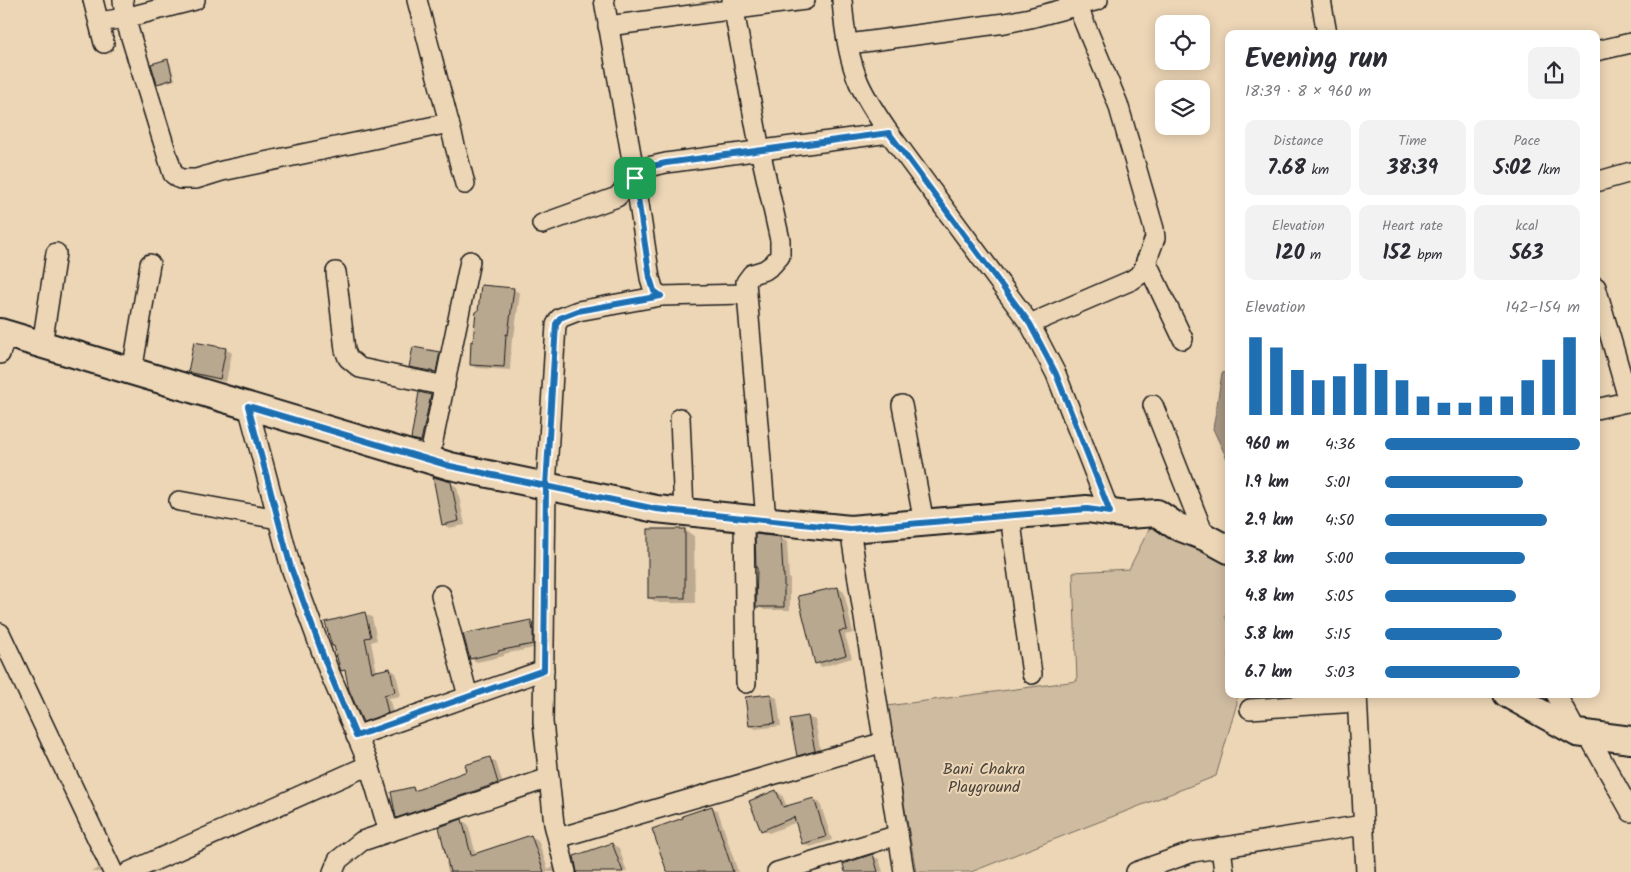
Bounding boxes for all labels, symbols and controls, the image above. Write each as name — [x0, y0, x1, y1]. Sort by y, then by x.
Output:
map controls — [1155, 15, 1210, 135]
button: locate — [1155, 15, 1210, 70]
text: Evening run — [1245, 37, 1388, 82]
button: share — [1528, 47, 1580, 99]
text: 18:39 · 8 × 960 m — [1245, 79, 1371, 104]
button: layers — [1155, 80, 1210, 135]
text: Distance — [1273, 130, 1323, 152]
text: Time — [1398, 130, 1427, 152]
text: Pace — [1513, 130, 1540, 152]
text: 7.68 — [1267, 152, 1306, 185]
text: 38:39 — [1387, 152, 1438, 185]
text: 5:02 — [1493, 152, 1532, 185]
pin — [614, 157, 656, 199]
text: km — [1306, 159, 1329, 181]
text: /km — [1532, 159, 1560, 181]
icon: arrive — [621, 164, 649, 192]
text: Elevation — [1272, 215, 1325, 237]
text: Heart rate — [1382, 215, 1443, 237]
text: kcal — [1515, 215, 1538, 237]
text: 120 — [1275, 237, 1304, 270]
text: 152 — [1382, 237, 1412, 270]
text: 563 — [1510, 237, 1544, 270]
text: m — [1304, 244, 1321, 266]
text: bpm — [1412, 244, 1443, 266]
text: Elevation — [1245, 295, 1306, 320]
text: 142–154 m — [1506, 295, 1580, 320]
text: 960 m — [1245, 432, 1289, 457]
text: 4:36 — [1325, 432, 1356, 457]
text: 1.9 km — [1245, 470, 1289, 495]
text: 5:01 — [1325, 470, 1351, 495]
text: 2.9 km — [1245, 508, 1293, 533]
text: 4:50 — [1325, 508, 1354, 533]
text: 3.8 km — [1245, 546, 1294, 571]
text: 5:00 — [1325, 546, 1354, 571]
text: 4.8 km — [1245, 584, 1294, 609]
text: 5:05 — [1325, 584, 1354, 609]
text: 5.8 km — [1245, 622, 1293, 647]
text: 5:15 — [1325, 622, 1351, 647]
text: 6.7 km — [1245, 660, 1292, 685]
text: 5:03 — [1325, 660, 1355, 685]
park label: Bani Chakra Playground — [943, 757, 1025, 800]

